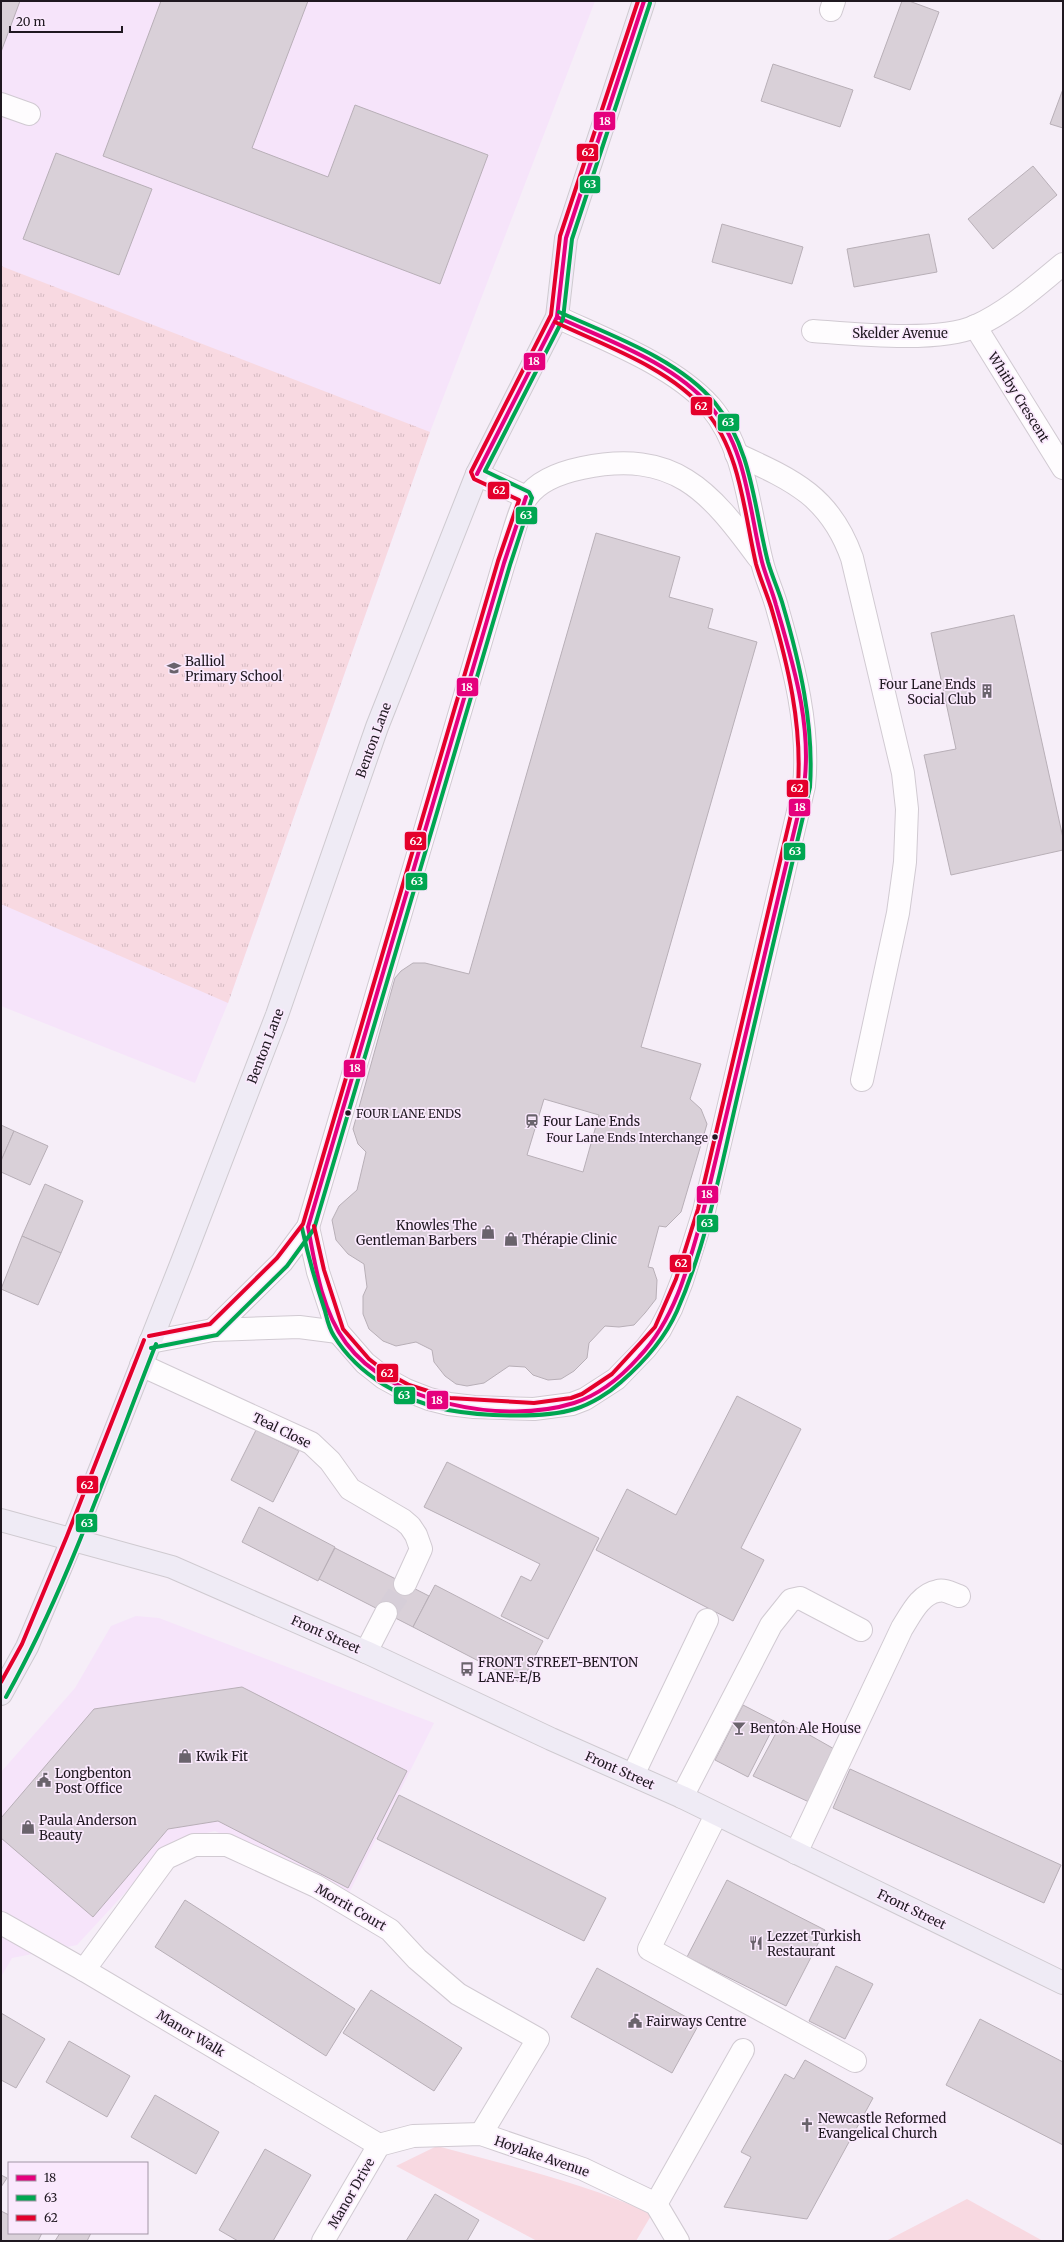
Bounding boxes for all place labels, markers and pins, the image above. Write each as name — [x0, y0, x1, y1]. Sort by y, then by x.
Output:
place label: Balliol Primary School — [185, 653, 282, 685]
school or university icon: Balliol Primary School — [166, 660, 182, 676]
place label: Four Lane Ends Social Club — [879, 676, 976, 708]
building icon: Four Lane Ends Social Club — [979, 683, 995, 699]
place label: FOUR LANE ENDS — [356, 1106, 461, 1121]
marker: FOUR LANE ENDS — [343, 1108, 353, 1118]
station icon: Four Lane Ends — [524, 1113, 540, 1129]
place label: Four Lane Ends — [543, 1113, 640, 1130]
place label: Four Lane Ends Interchange — [546, 1130, 708, 1145]
marker: Four Lane Ends Interchange — [710, 1132, 720, 1142]
place label: Knowles The Gentleman Barbers — [356, 1217, 477, 1249]
shop icon: Knowles The Gentleman Barbers — [480, 1224, 496, 1240]
shop icon: Thérapie Clinic — [503, 1231, 519, 1247]
place label: Thérapie Clinic — [522, 1231, 617, 1248]
place label: FRONT STREET-BENTON LANE-E/B — [478, 1654, 638, 1686]
bus stop icon: FRONT STREET-BENTON LANE-E/B — [459, 1661, 475, 1677]
bar icon: Benton Ale House — [731, 1720, 747, 1736]
place label: Benton Ale House — [750, 1720, 861, 1737]
shop icon: Kwik Fit — [177, 1748, 193, 1764]
place label: Kwik Fit — [196, 1748, 248, 1765]
place label: Longbenton Post Office — [55, 1765, 132, 1797]
public building icon: Longbenton Post Office — [36, 1772, 52, 1788]
place label: Paula Anderson Beauty — [39, 1812, 137, 1844]
shop icon: Paula Anderson Beauty — [20, 1819, 36, 1835]
place label: Lezzet Turkish Restaurant — [767, 1928, 861, 1960]
restaurant icon: Lezzet Turkish Restaurant — [748, 1935, 764, 1951]
public building icon: Fairways Centre — [627, 2013, 643, 2029]
place label: Fairways Centre — [646, 2013, 747, 2030]
place label: Newcastle Reformed Evangelical Church — [818, 2110, 946, 2142]
church icon: Newcastle Reformed Evangelical Church — [799, 2117, 815, 2133]

